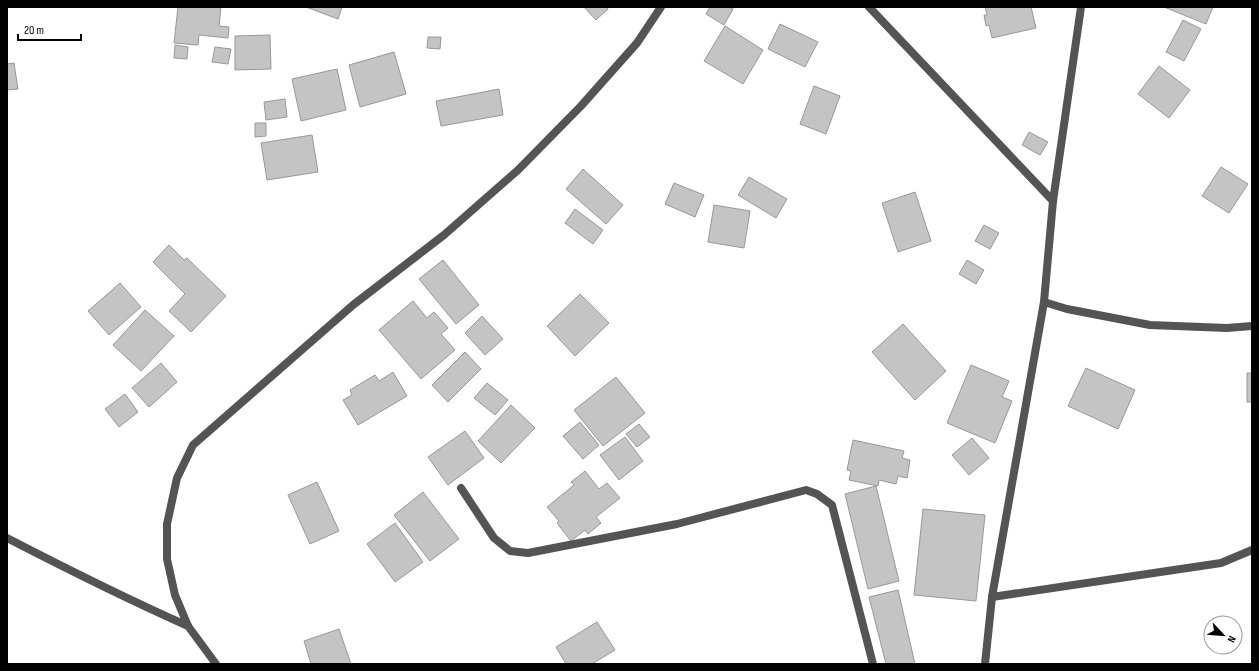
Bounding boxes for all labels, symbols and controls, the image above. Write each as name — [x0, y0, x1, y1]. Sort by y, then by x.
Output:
scale bar — [18, 16, 81, 42]
text: 20 m — [24, 23, 44, 38]
north arrow — [1203, 615, 1243, 655]
text: N — [1224, 634, 1239, 645]

